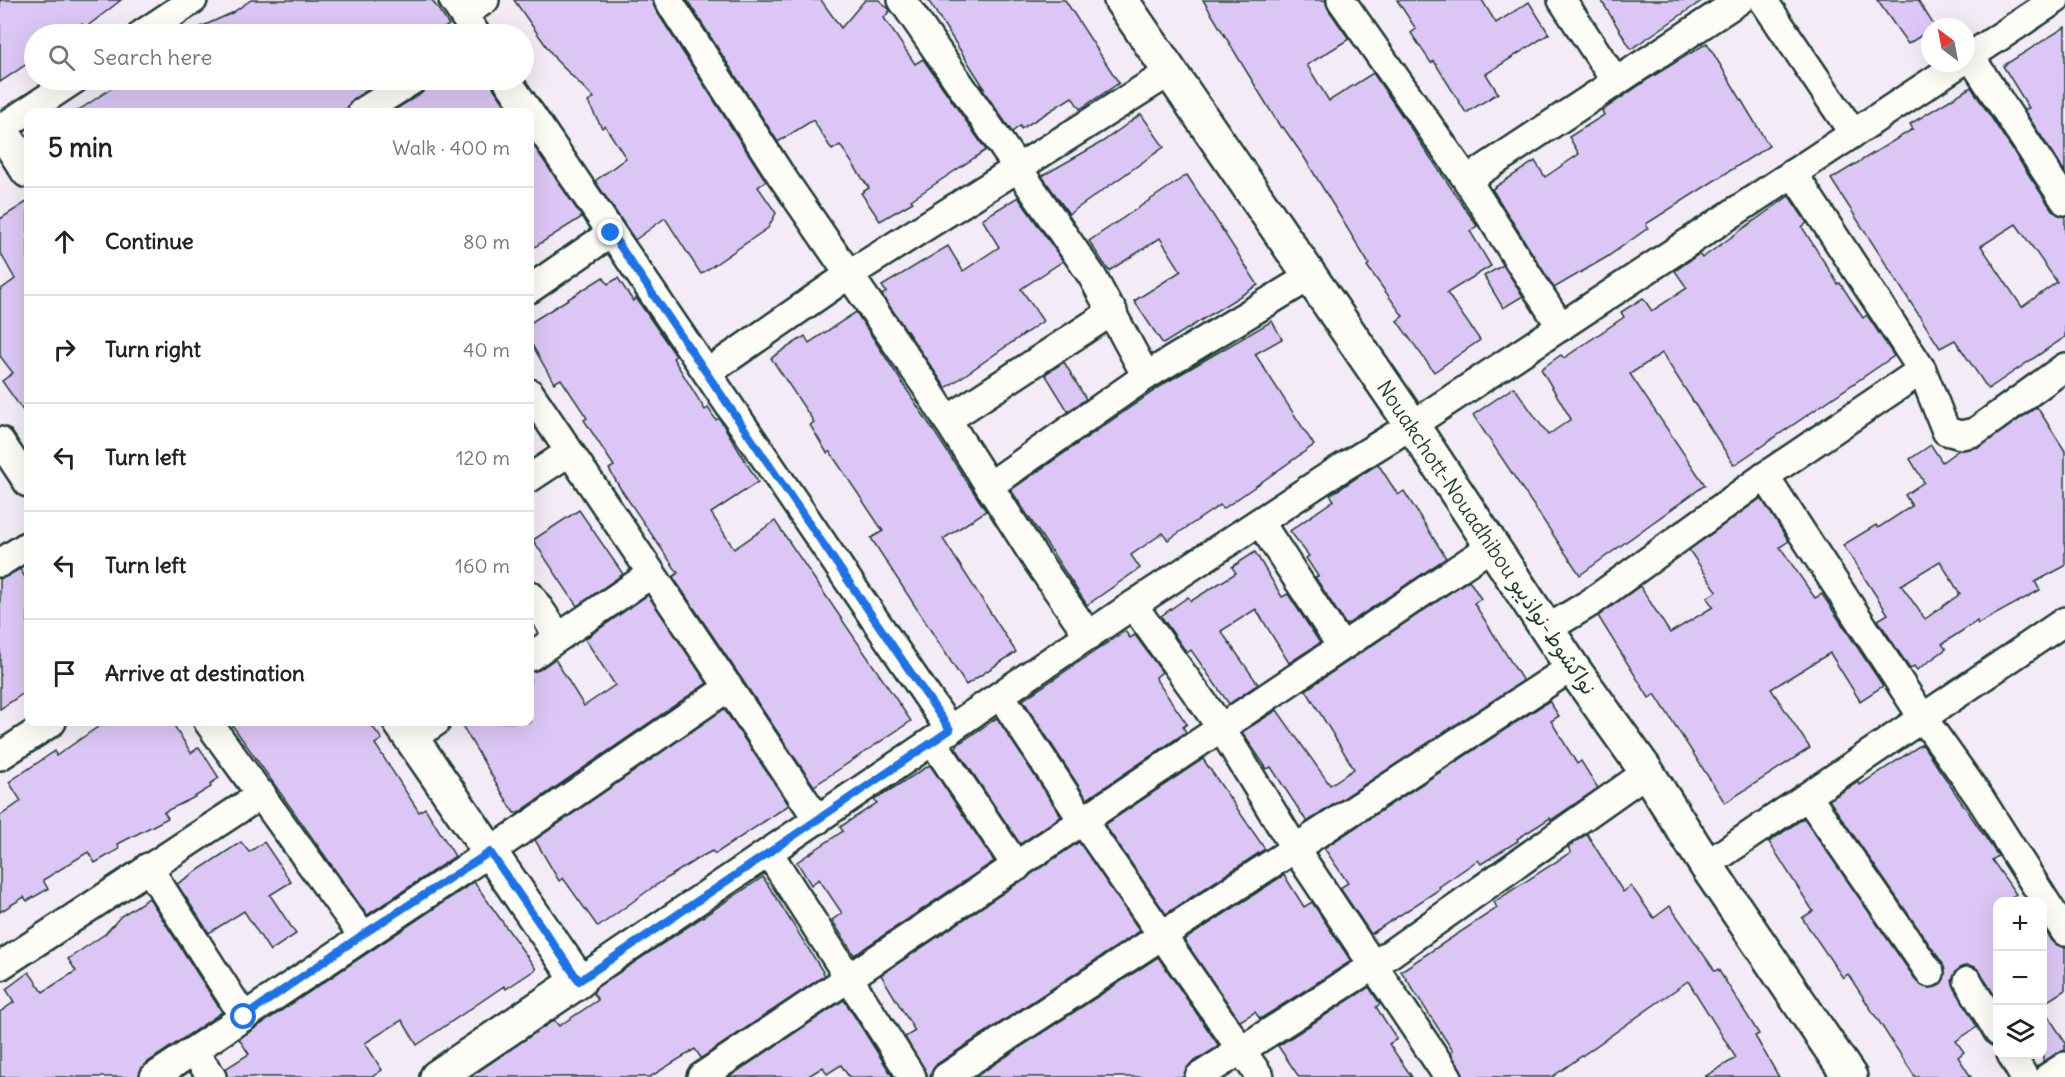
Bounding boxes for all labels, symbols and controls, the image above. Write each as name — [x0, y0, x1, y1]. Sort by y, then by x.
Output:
north arrow — [1921, 18, 1975, 72]
search box — [24, 24, 534, 90]
icon: search — [45, 41, 78, 74]
text: Search here — [93, 43, 212, 71]
text: 5 min — [48, 131, 113, 164]
text: Walk · 400 m — [392, 135, 510, 160]
route end — [597, 219, 623, 245]
icon: ahead — [48, 225, 81, 258]
text: Continue — [105, 227, 194, 255]
text: 80 m — [463, 229, 510, 254]
icon: right — [48, 333, 81, 366]
text: Turn right — [105, 335, 201, 363]
text: 40 m — [463, 337, 510, 362]
street label: Nouakchott-Nouadhibou نواكشوط-نواذيبو — [1370, 375, 1603, 701]
icon: left — [48, 441, 81, 474]
text: Turn left — [105, 443, 186, 471]
text: 120 m — [456, 445, 510, 470]
icon: left — [48, 549, 81, 582]
text: Turn left — [105, 551, 186, 579]
text: 160 m — [455, 553, 510, 578]
icon: arrive — [48, 657, 81, 690]
text: Arrive at destination — [105, 659, 305, 687]
map controls — [1993, 897, 2047, 1059]
button: + — [1993, 897, 2047, 951]
button: − — [1993, 951, 2047, 1005]
route start — [230, 1003, 256, 1029]
button: layers — [1993, 1005, 2047, 1059]

